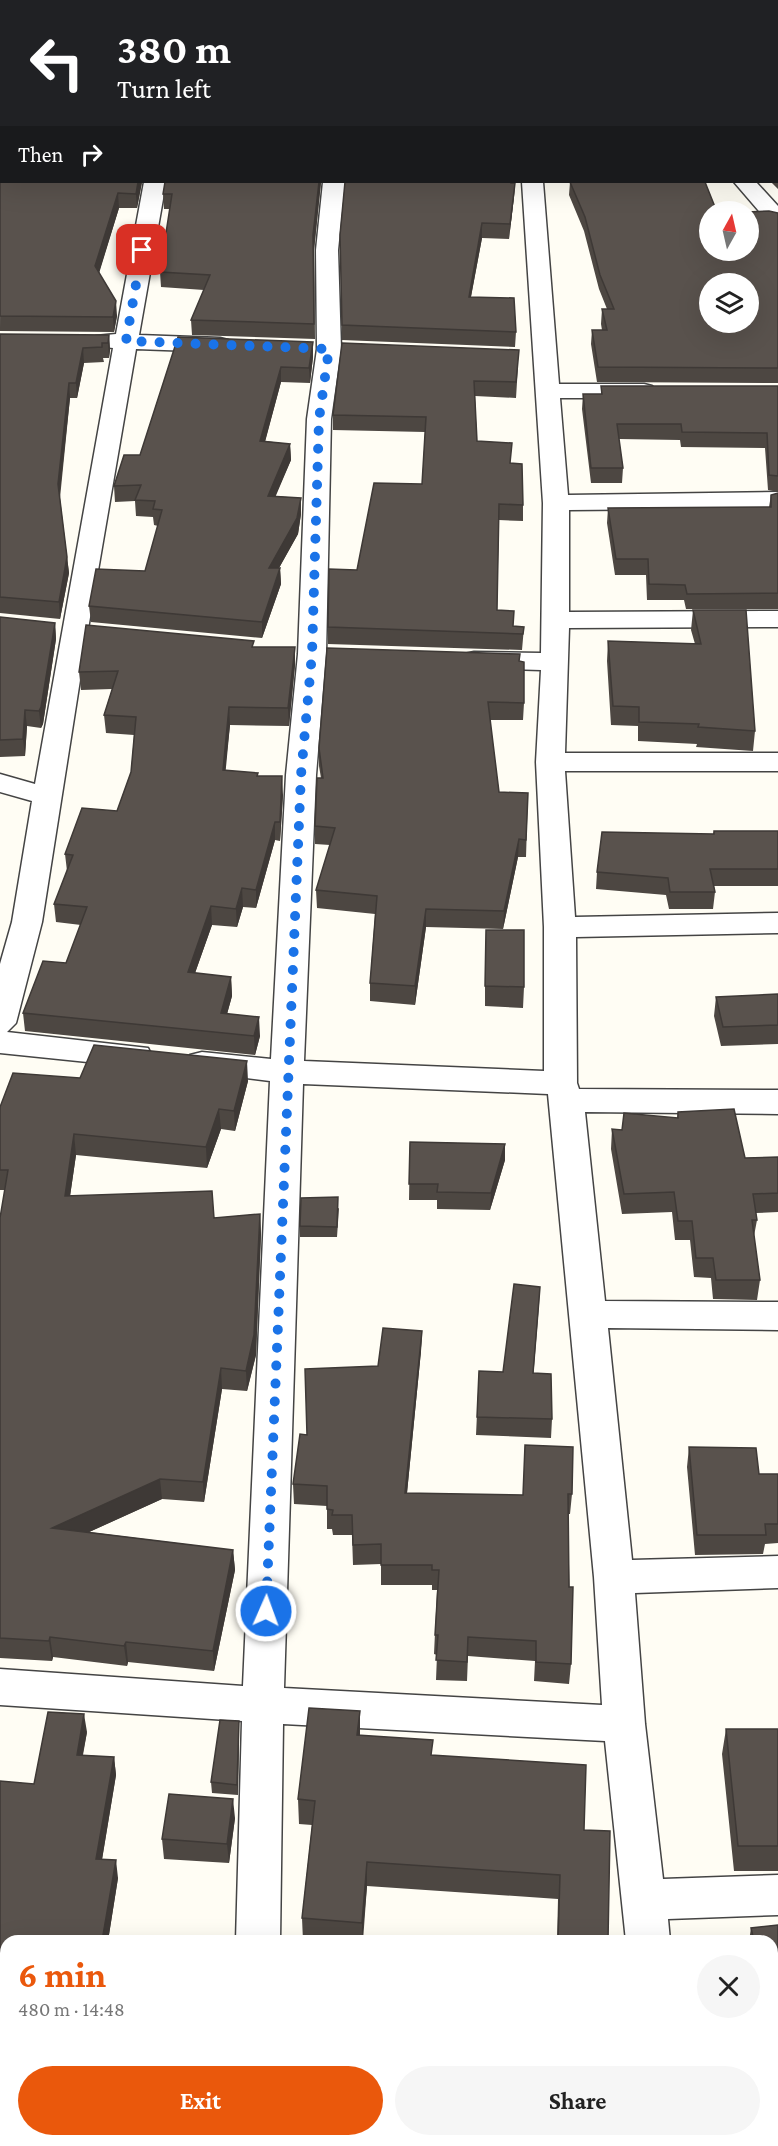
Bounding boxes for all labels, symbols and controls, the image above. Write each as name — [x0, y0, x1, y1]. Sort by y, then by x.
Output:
icon: left — [18, 24, 96, 102]
text: 380 m — [117, 25, 231, 72]
text: Turn left — [117, 74, 211, 104]
icon: right — [75, 138, 108, 171]
text: Then — [18, 142, 63, 167]
north arrow — [699, 201, 759, 261]
map controls — [699, 201, 759, 333]
pin — [116, 224, 167, 275]
icon: arrive — [125, 233, 158, 266]
button: layers — [699, 273, 759, 333]
position arrow — [234, 1579, 298, 1643]
text: 6 min — [18, 1955, 106, 1995]
button: close — [697, 1955, 760, 2018]
text: 480 m · 14:48 — [18, 1998, 125, 2020]
button: Exit — [18, 2066, 383, 2135]
button: Share — [395, 2066, 760, 2135]

